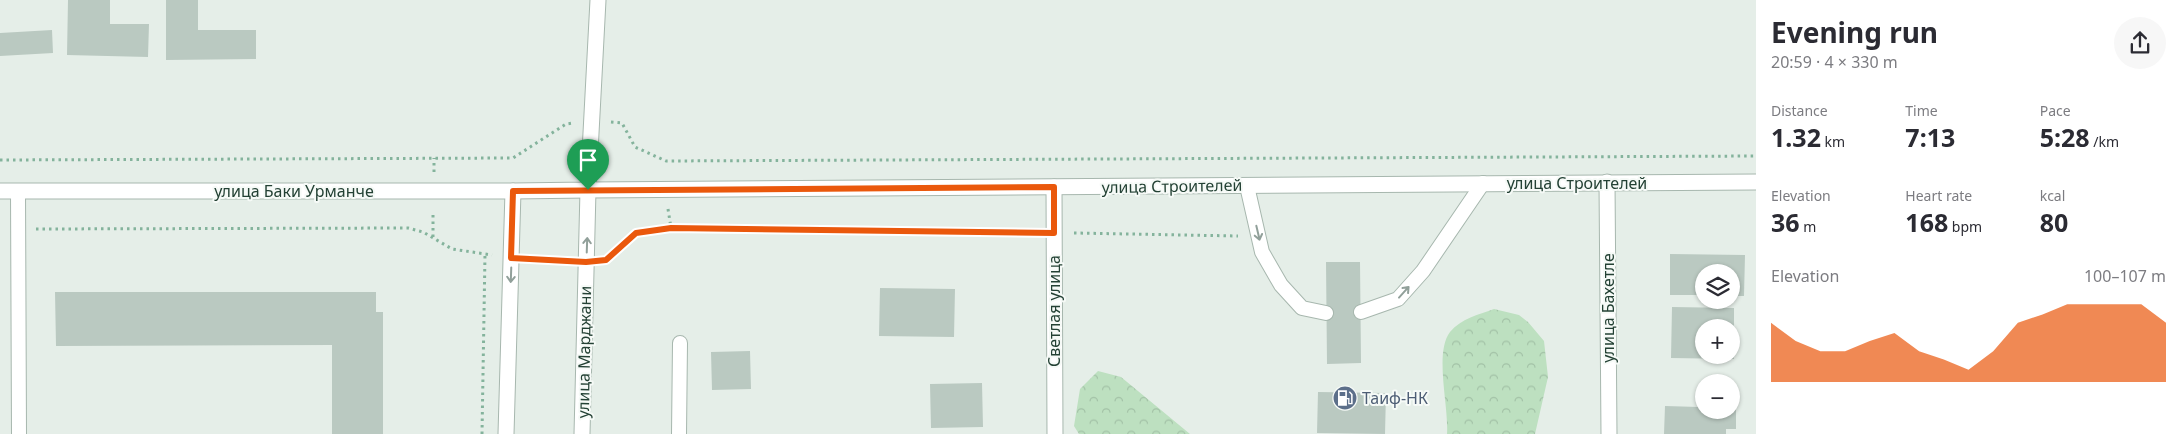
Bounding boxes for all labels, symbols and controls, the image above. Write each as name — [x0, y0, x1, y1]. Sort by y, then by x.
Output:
text: Evening run — [1771, 13, 1938, 51]
button: share — [2114, 17, 2166, 69]
text: 20:59 · 4 × 330 m — [1771, 51, 1898, 73]
text: Distance — [1771, 101, 1828, 120]
text: Time — [1905, 101, 1938, 120]
text: Pace — [2040, 101, 2071, 120]
text: 1.32 — [1771, 120, 1821, 154]
text: 7:13 — [1905, 120, 1955, 154]
text: 5:28 — [2040, 120, 2090, 154]
text: km — [1821, 132, 1845, 151]
text: /km — [2090, 132, 2119, 151]
pin — [567, 139, 609, 190]
icon: arrive — [574, 146, 602, 174]
street label: улица Строителей — [1507, 172, 1647, 194]
street label: улица Строителей — [1102, 174, 1242, 198]
street label: улица Баки Урманче — [214, 180, 374, 202]
text: Elevation — [1771, 186, 1831, 205]
text: Heart rate — [1905, 186, 1972, 205]
text: kcal — [2040, 186, 2065, 205]
text: 36 — [1771, 205, 1800, 239]
text: 168 — [1905, 205, 1948, 239]
text: 80 — [2040, 205, 2068, 239]
text: m — [1800, 217, 1816, 236]
text: bpm — [1948, 217, 1982, 236]
one-way arrow — [1254, 225, 1263, 241]
one-way arrow — [582, 238, 592, 254]
street label: улица Бахетле — [1597, 253, 1619, 363]
street label: Светлая улица — [1043, 255, 1065, 367]
map controls — [1695, 264, 1740, 419]
button: layers — [1695, 264, 1740, 309]
text: Elevation — [1771, 265, 1839, 287]
text: 100–107 m — [2084, 265, 2166, 287]
one-way arrow — [506, 267, 515, 283]
street label: улица Марджани — [572, 285, 596, 419]
one-way arrow — [1398, 286, 1410, 299]
button: + — [1695, 319, 1740, 364]
button: − — [1695, 374, 1740, 419]
fuel station icon: Таиф-НК — [1332, 385, 1358, 411]
place label: Таиф-НК — [1362, 387, 1428, 409]

